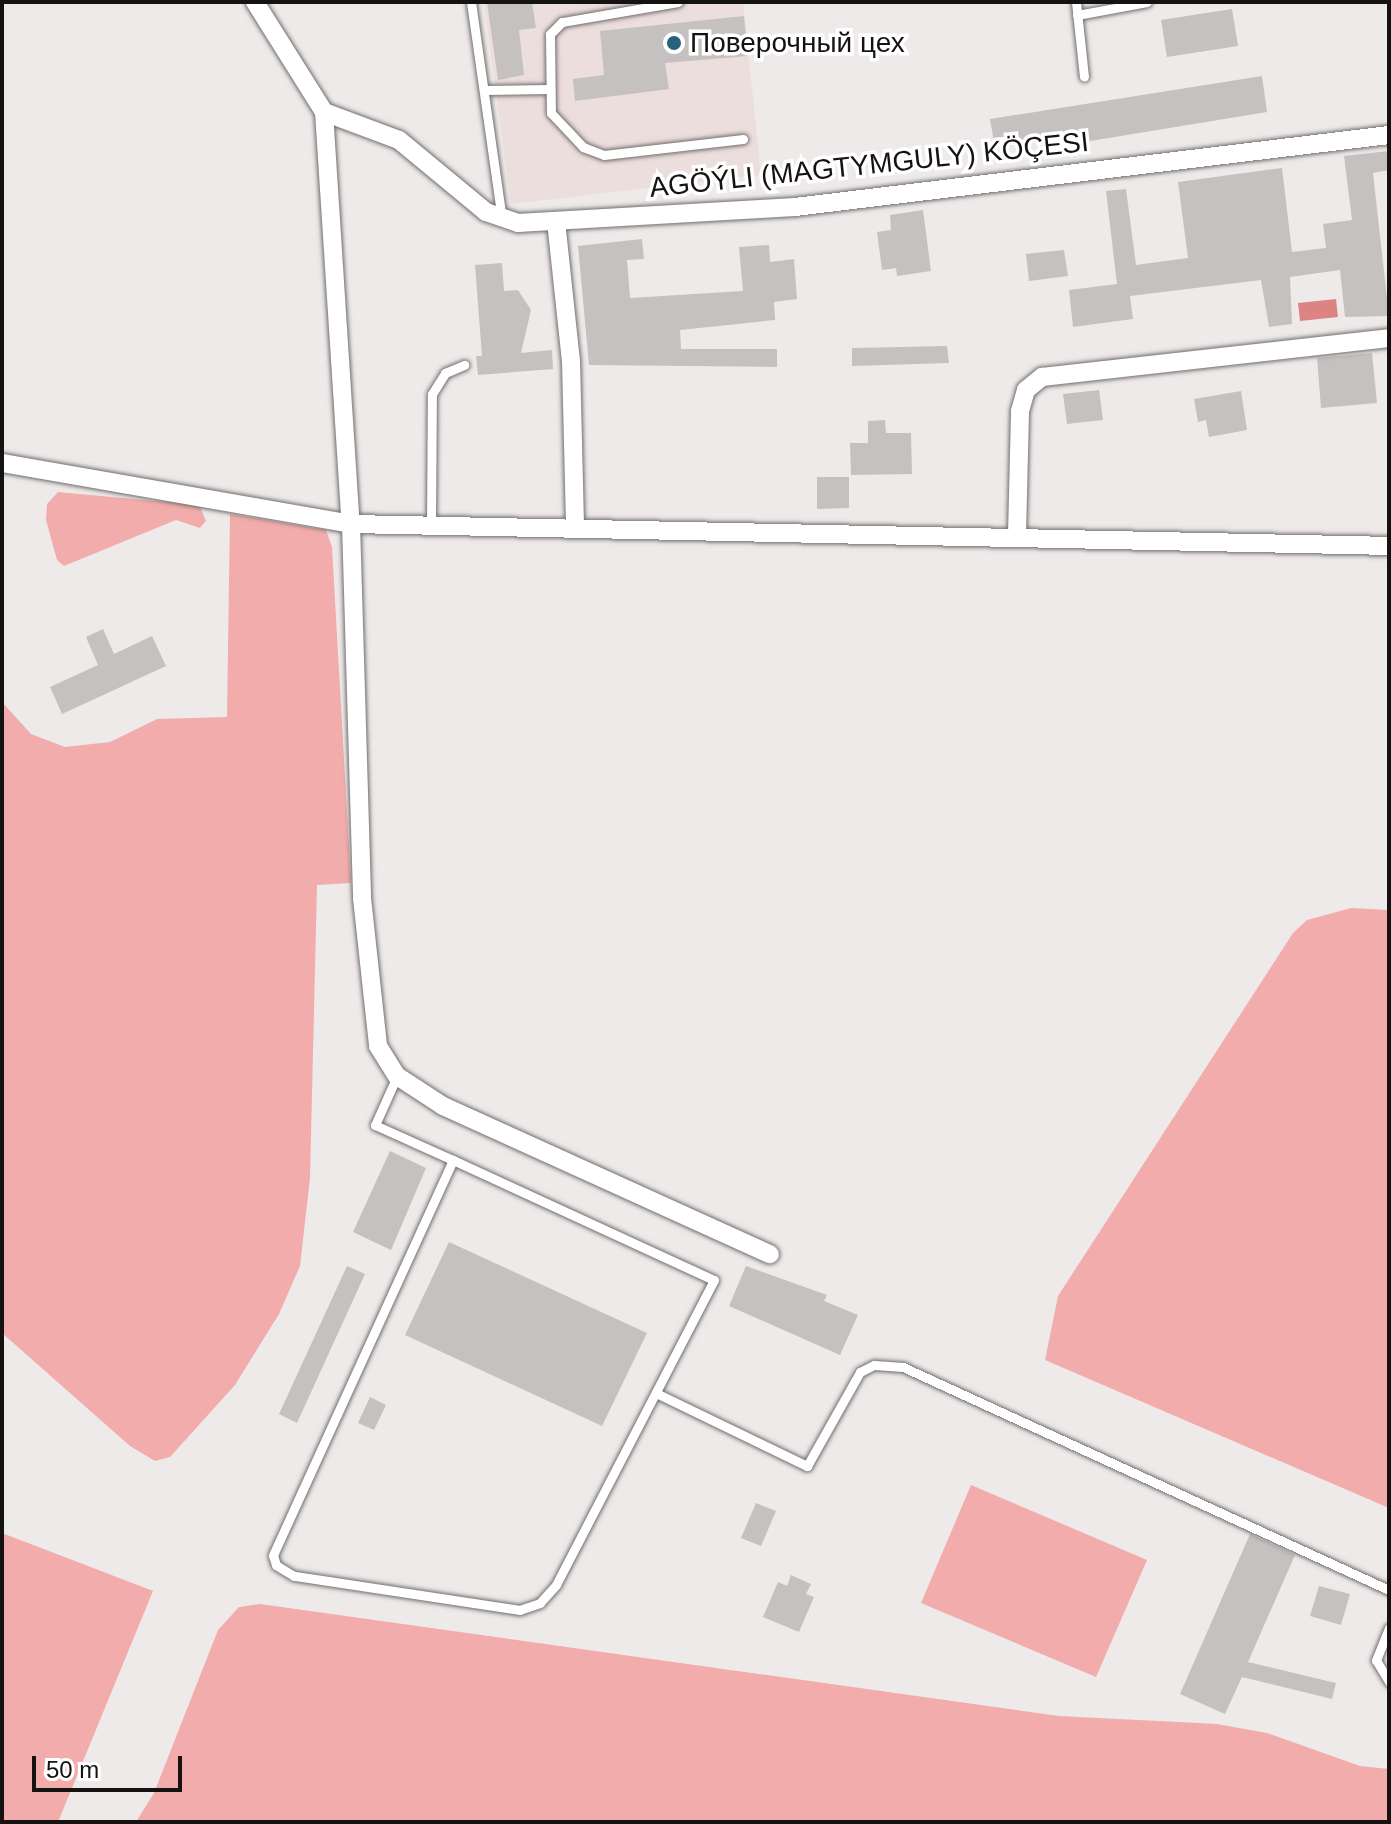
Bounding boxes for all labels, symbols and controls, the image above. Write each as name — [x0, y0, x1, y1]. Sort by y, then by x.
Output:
place label: Поверочный цех — [690, 26, 905, 60]
marker: Поверочный цех — [665, 34, 683, 52]
street label: AGÖÝLI (MAGTYMGULY) KÖÇESI — [648, 125, 1090, 205]
scale bar — [36, 1740, 186, 1790]
text: 50 m — [46, 1756, 99, 1783]

